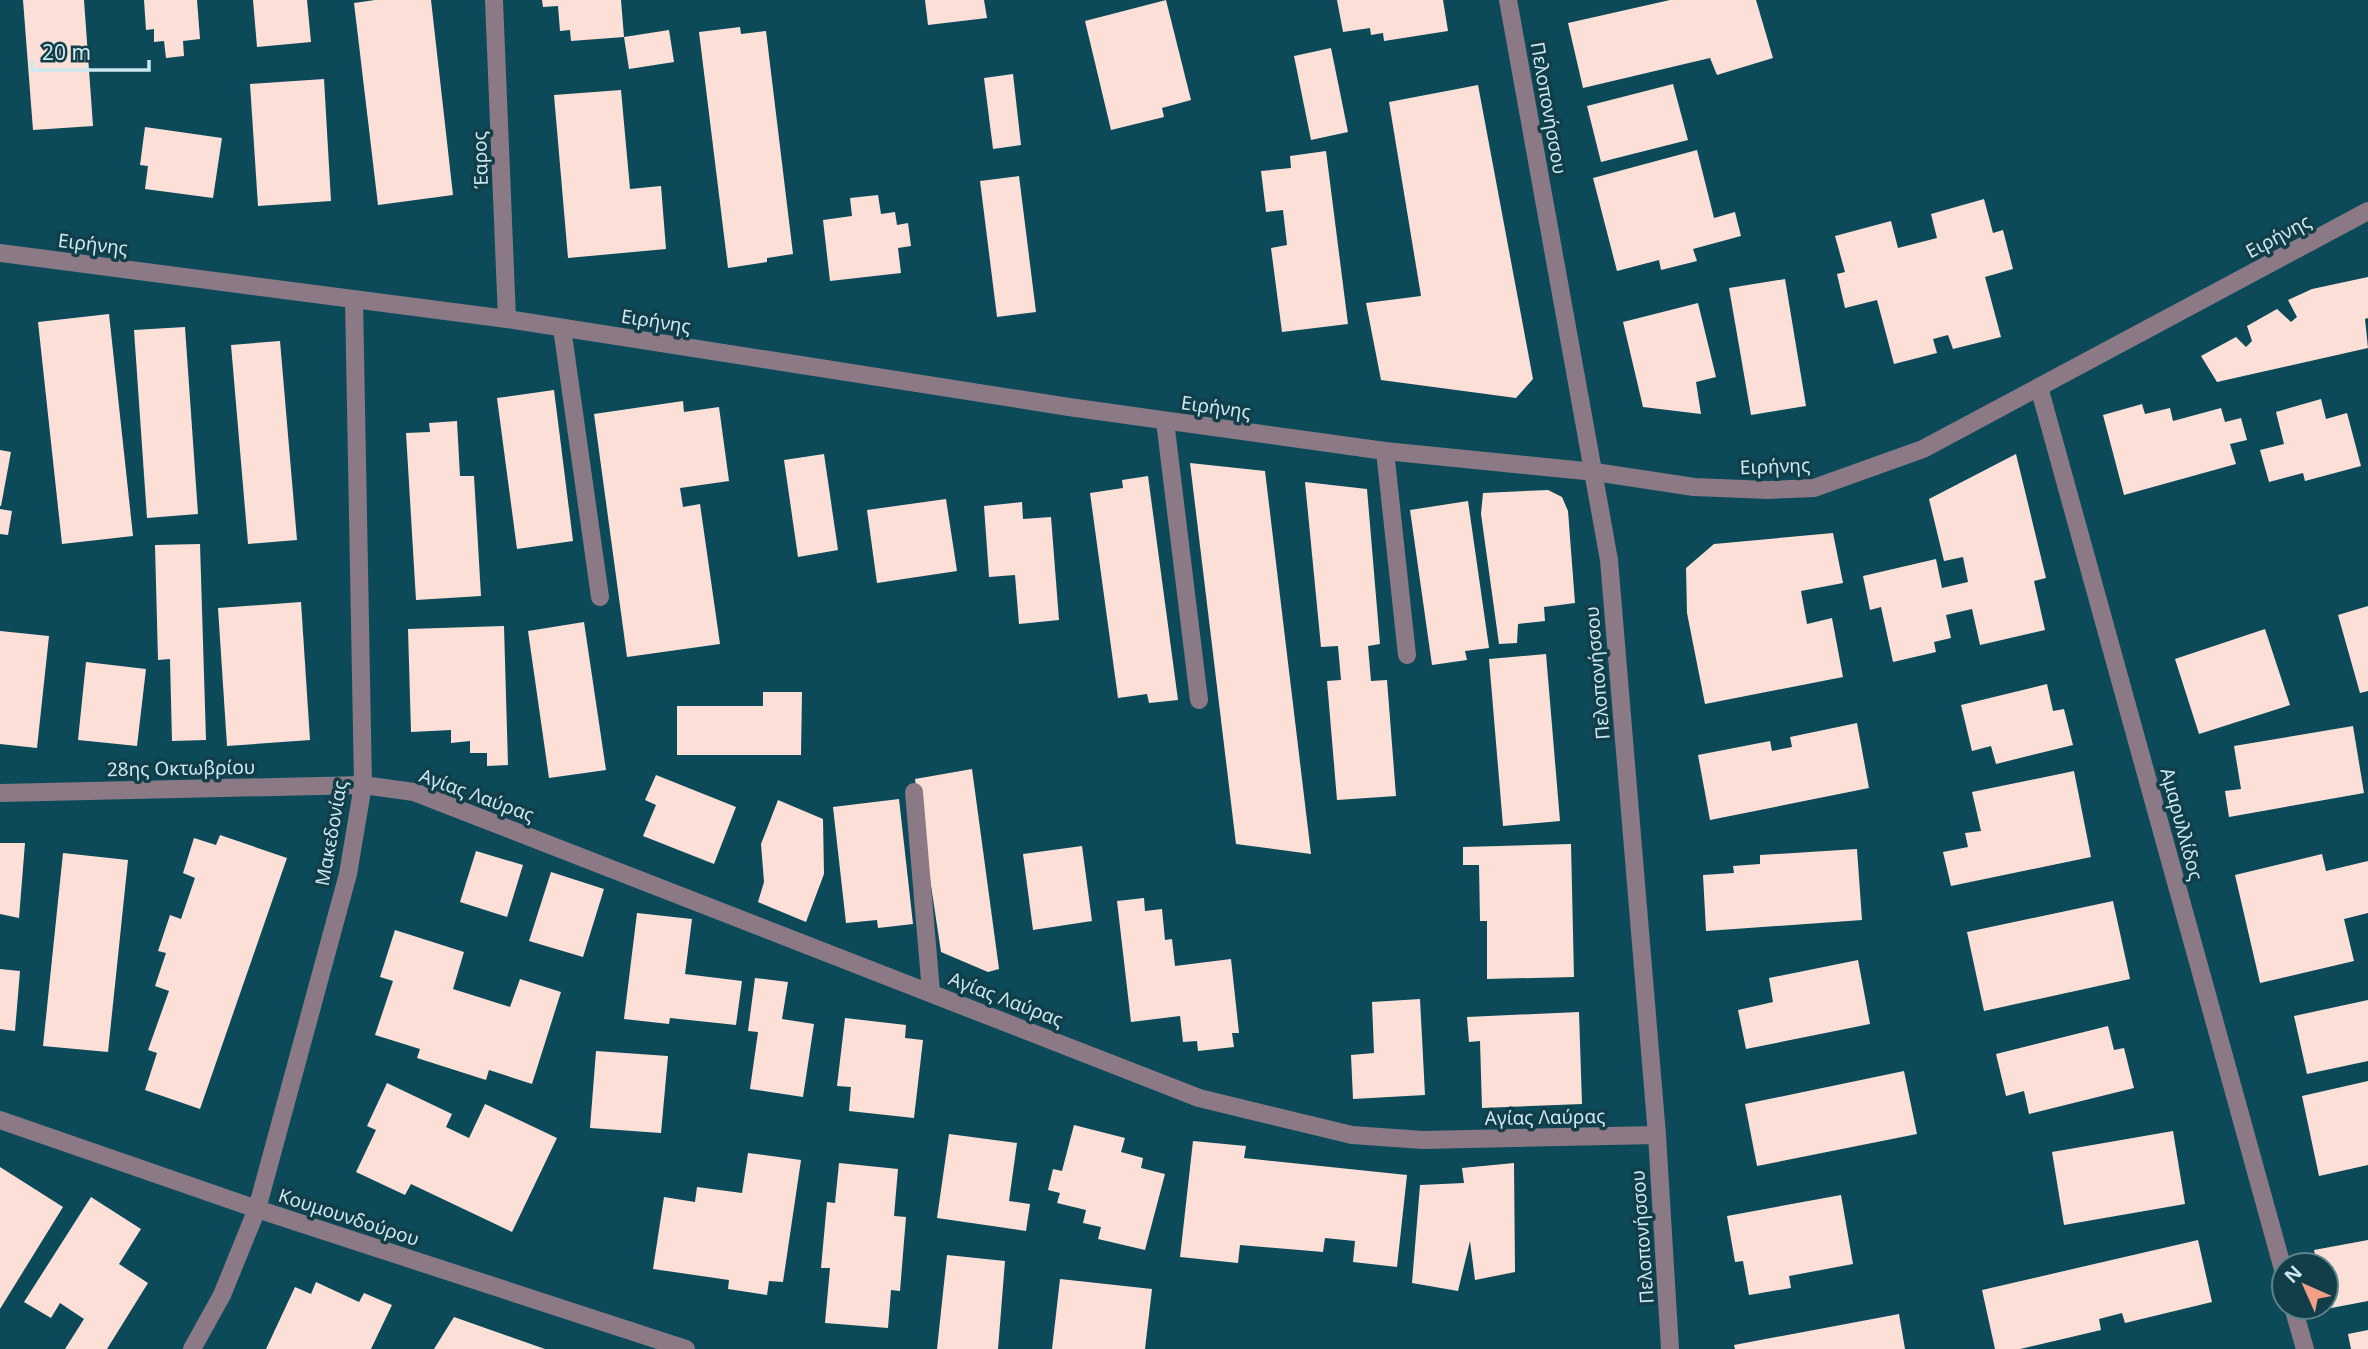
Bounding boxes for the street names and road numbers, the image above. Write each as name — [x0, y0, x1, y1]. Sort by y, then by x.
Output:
street label: Πελοπονήσσου — [1525, 40, 1573, 176]
street label: Έαρος — [466, 131, 494, 189]
street label: Ειρήνης — [2241, 208, 2315, 264]
street label: Ειρήνης — [57, 227, 129, 261]
street label: Ειρήνης — [619, 303, 693, 339]
street label: Ειρήνης — [1179, 389, 1253, 425]
street label: Ειρήνης — [1739, 452, 1811, 480]
street label: Πελοπονήσσου — [1578, 605, 1616, 741]
street label: 28ης Οκτωβρίου — [107, 754, 255, 782]
street label: Αγίας Λαύρας — [416, 762, 538, 828]
street label: Αμαρυλλίδος — [2155, 765, 2209, 883]
street label: Μακεδονίας — [309, 778, 353, 888]
street label: Αγίας Λαύρας — [945, 965, 1067, 1033]
street label: Αγίας Λαύρας — [1484, 1103, 1606, 1131]
street label: Πελοπονήσσου — [1624, 1169, 1660, 1305]
street label: Κουμουνδούρου — [275, 1182, 423, 1252]

